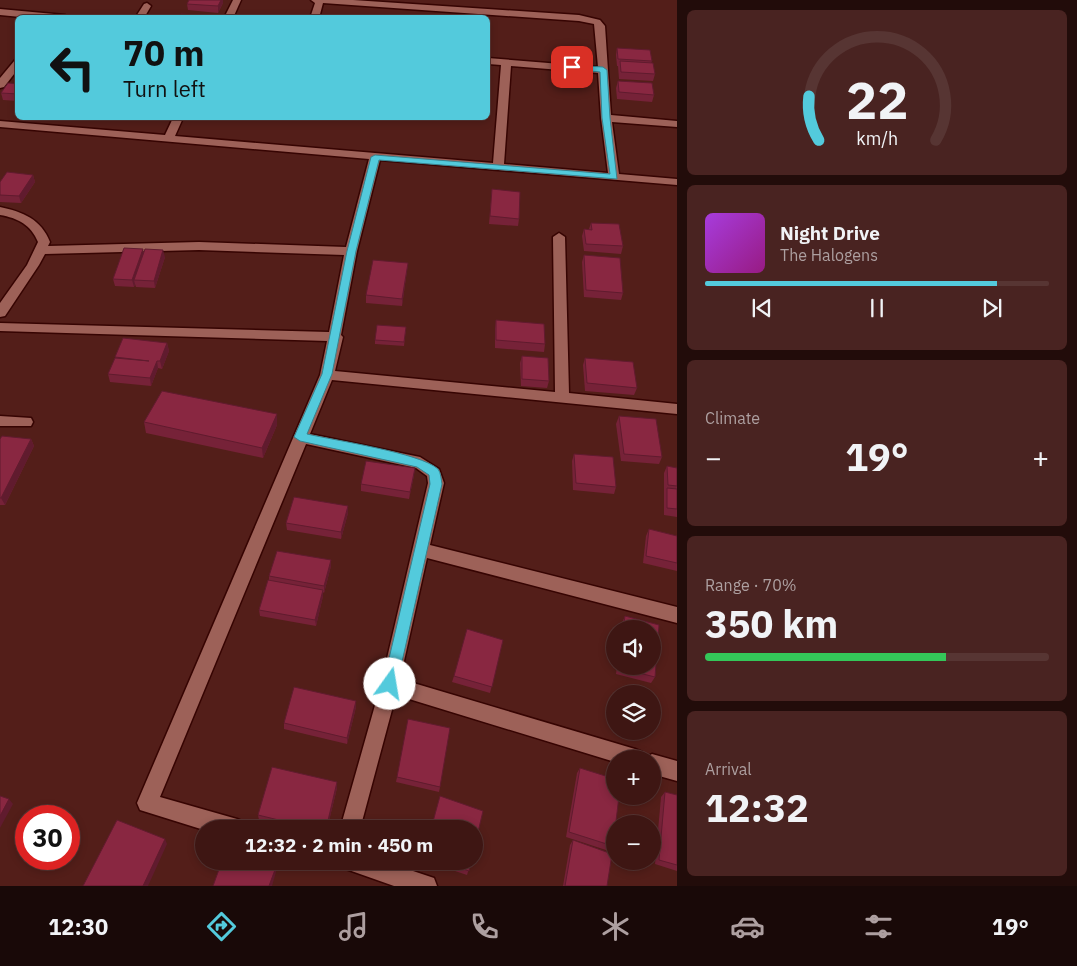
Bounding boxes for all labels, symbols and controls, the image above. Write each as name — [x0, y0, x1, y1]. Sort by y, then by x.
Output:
text: 70 m — [123, 30, 205, 76]
icon: left — [40, 35, 105, 100]
pin — [551, 46, 593, 88]
icon: arrive — [558, 53, 586, 81]
text: 22 — [846, 66, 908, 133]
text: Turn left — [123, 74, 206, 103]
text: km/h — [856, 127, 898, 150]
text: Night Drive — [780, 221, 880, 245]
text: The Halogens — [780, 245, 878, 265]
icon: previous — [748, 294, 776, 322]
icon: pause — [863, 294, 891, 322]
icon: next — [978, 294, 1006, 322]
text: Climate — [705, 408, 760, 428]
text: 19° — [845, 432, 909, 481]
text: − — [705, 439, 722, 476]
text: + — [1032, 439, 1049, 476]
text: Range · 70% — [705, 575, 797, 595]
text: 350 km — [705, 599, 838, 648]
map controls — [606, 620, 661, 870]
button: sound — [606, 620, 661, 675]
position arrow — [363, 657, 415, 709]
button: layers — [606, 685, 661, 740]
button: + — [606, 750, 661, 805]
text: Arrival — [705, 759, 752, 779]
text: 12:32 — [705, 783, 809, 832]
speed limit sign: 30 — [15, 805, 80, 870]
button: − — [606, 815, 661, 870]
text: 12:32 · 2 min · 450 m — [245, 833, 433, 857]
icon: directions — [204, 909, 239, 944]
icon: music — [336, 909, 371, 944]
icon: phone — [467, 909, 502, 944]
icon: climate — [598, 909, 633, 944]
icon: car — [730, 909, 765, 944]
icon: filters — [861, 909, 896, 944]
text: 12:30 — [48, 912, 108, 941]
text: 19° — [992, 912, 1029, 941]

